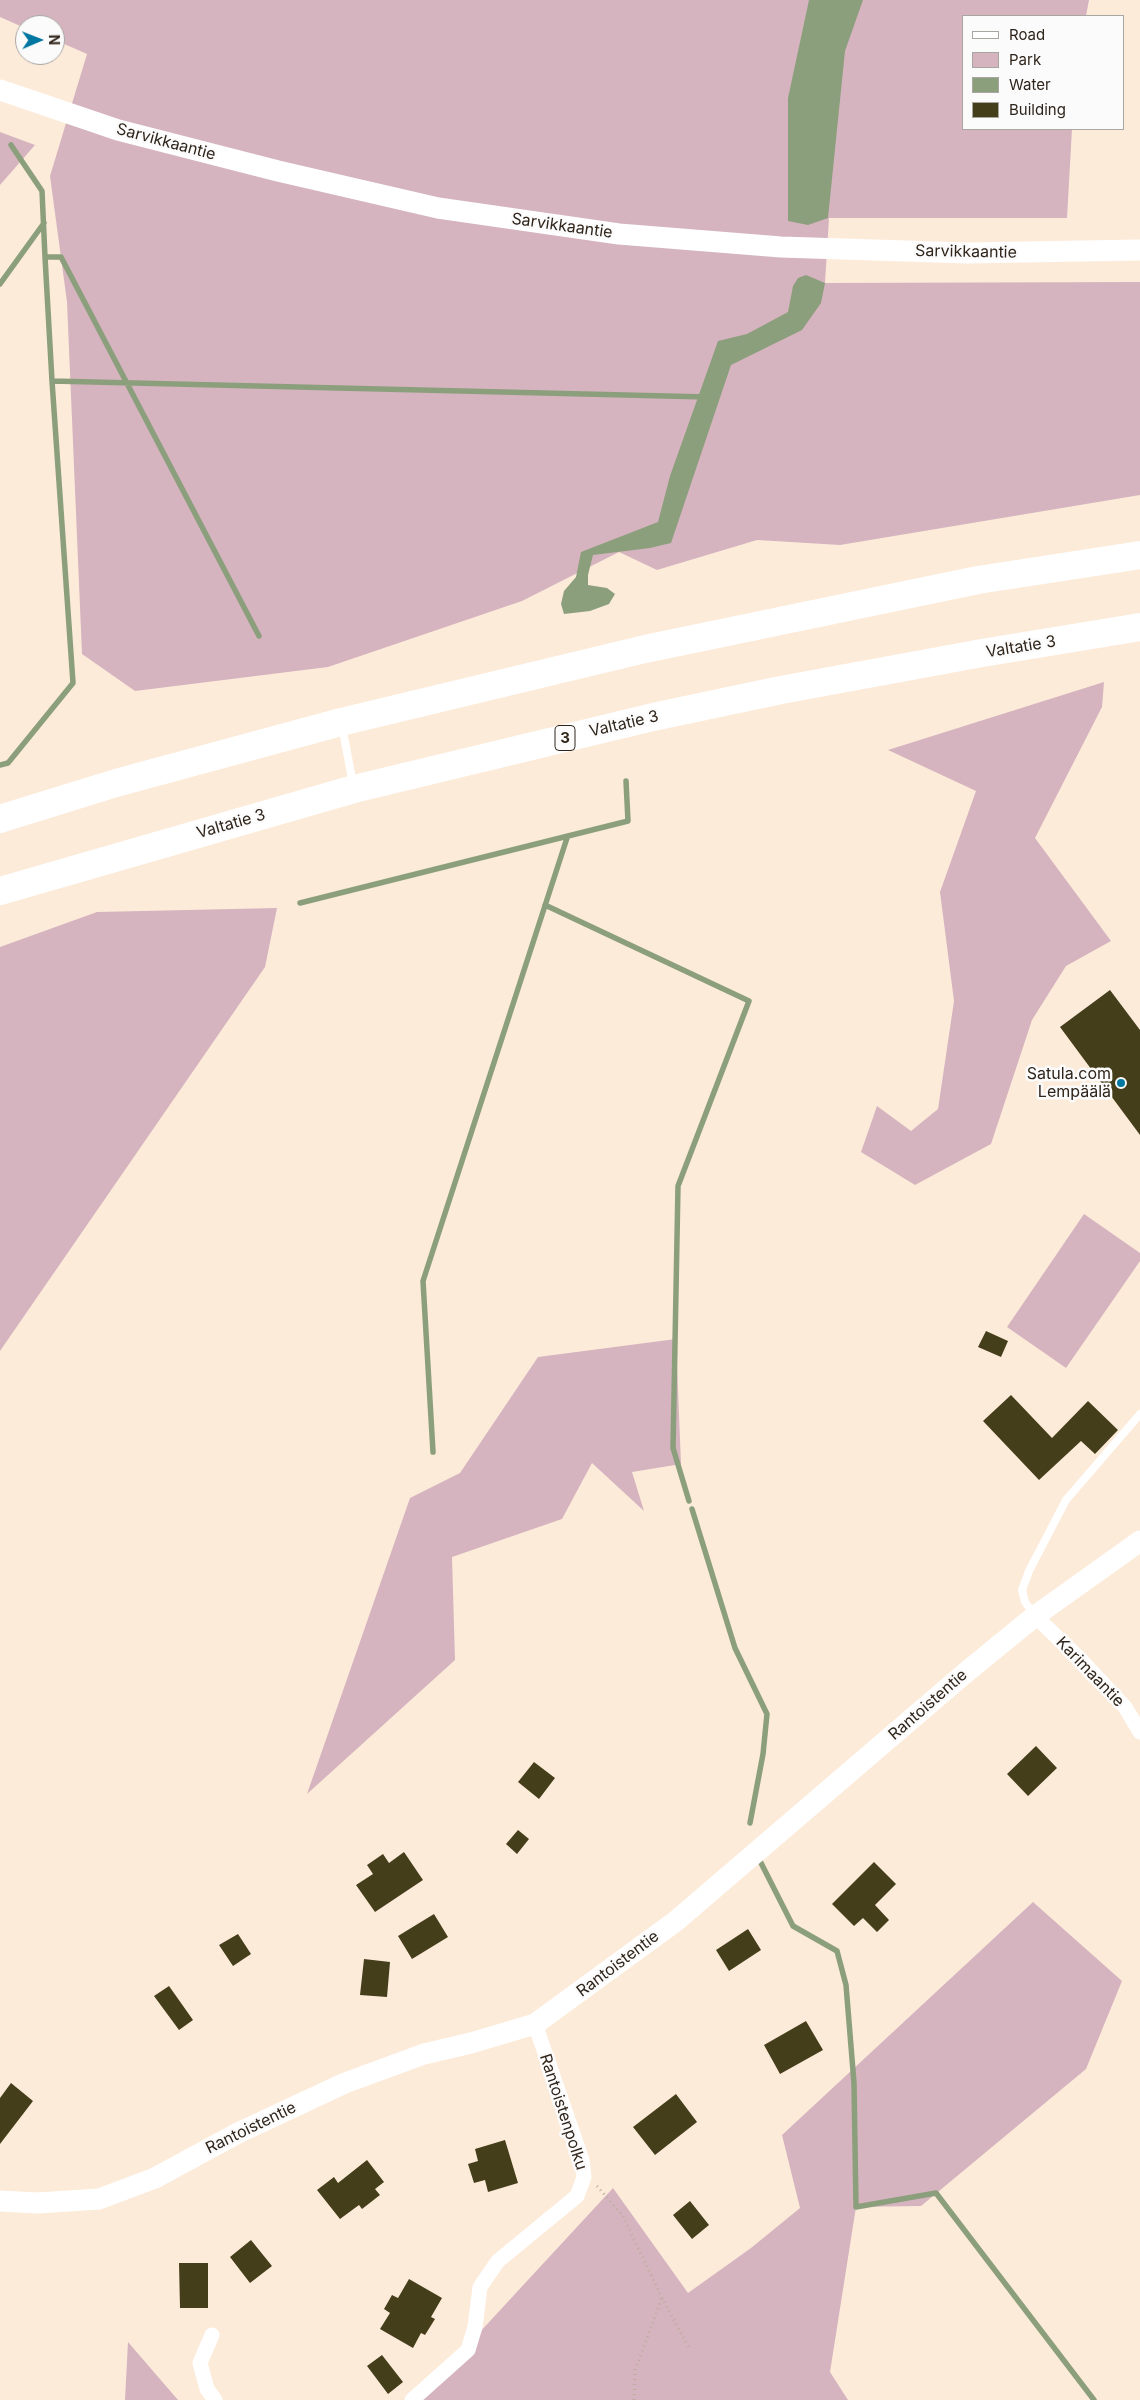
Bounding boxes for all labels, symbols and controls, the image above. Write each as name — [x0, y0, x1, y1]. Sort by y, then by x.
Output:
north arrow — [15, 15, 65, 65]
legend — [962, 15, 1125, 130]
text: Road — [1009, 25, 1045, 44]
text: N — [46, 34, 63, 45]
text: Park — [1009, 50, 1041, 69]
text: Water — [1009, 75, 1051, 94]
text: Building — [1009, 100, 1066, 119]
street label: Sarvikkaantie — [114, 120, 218, 164]
street label: Sarvikkaantie — [510, 209, 614, 243]
street label: Sarvikkaantie — [915, 242, 1017, 262]
street label: Valtatie 3 — [985, 632, 1057, 662]
street label: Valtatie 3 — [588, 707, 660, 741]
road number: 3 — [555, 726, 575, 750]
street label: Valtatie 3 — [194, 805, 268, 843]
place label: Satula.com Lempäälä — [1027, 1064, 1111, 1102]
marker: Satula.com Lempäälä — [1115, 1077, 1127, 1089]
street label: Karimaantie — [1052, 1633, 1128, 1711]
street label: Rantoistentie — [885, 1666, 971, 1744]
street label: Rantoistentie — [573, 1927, 663, 2001]
street label: Rantoistenpolku — [535, 2051, 591, 2173]
street label: Rantoistentie — [203, 2098, 299, 2158]

